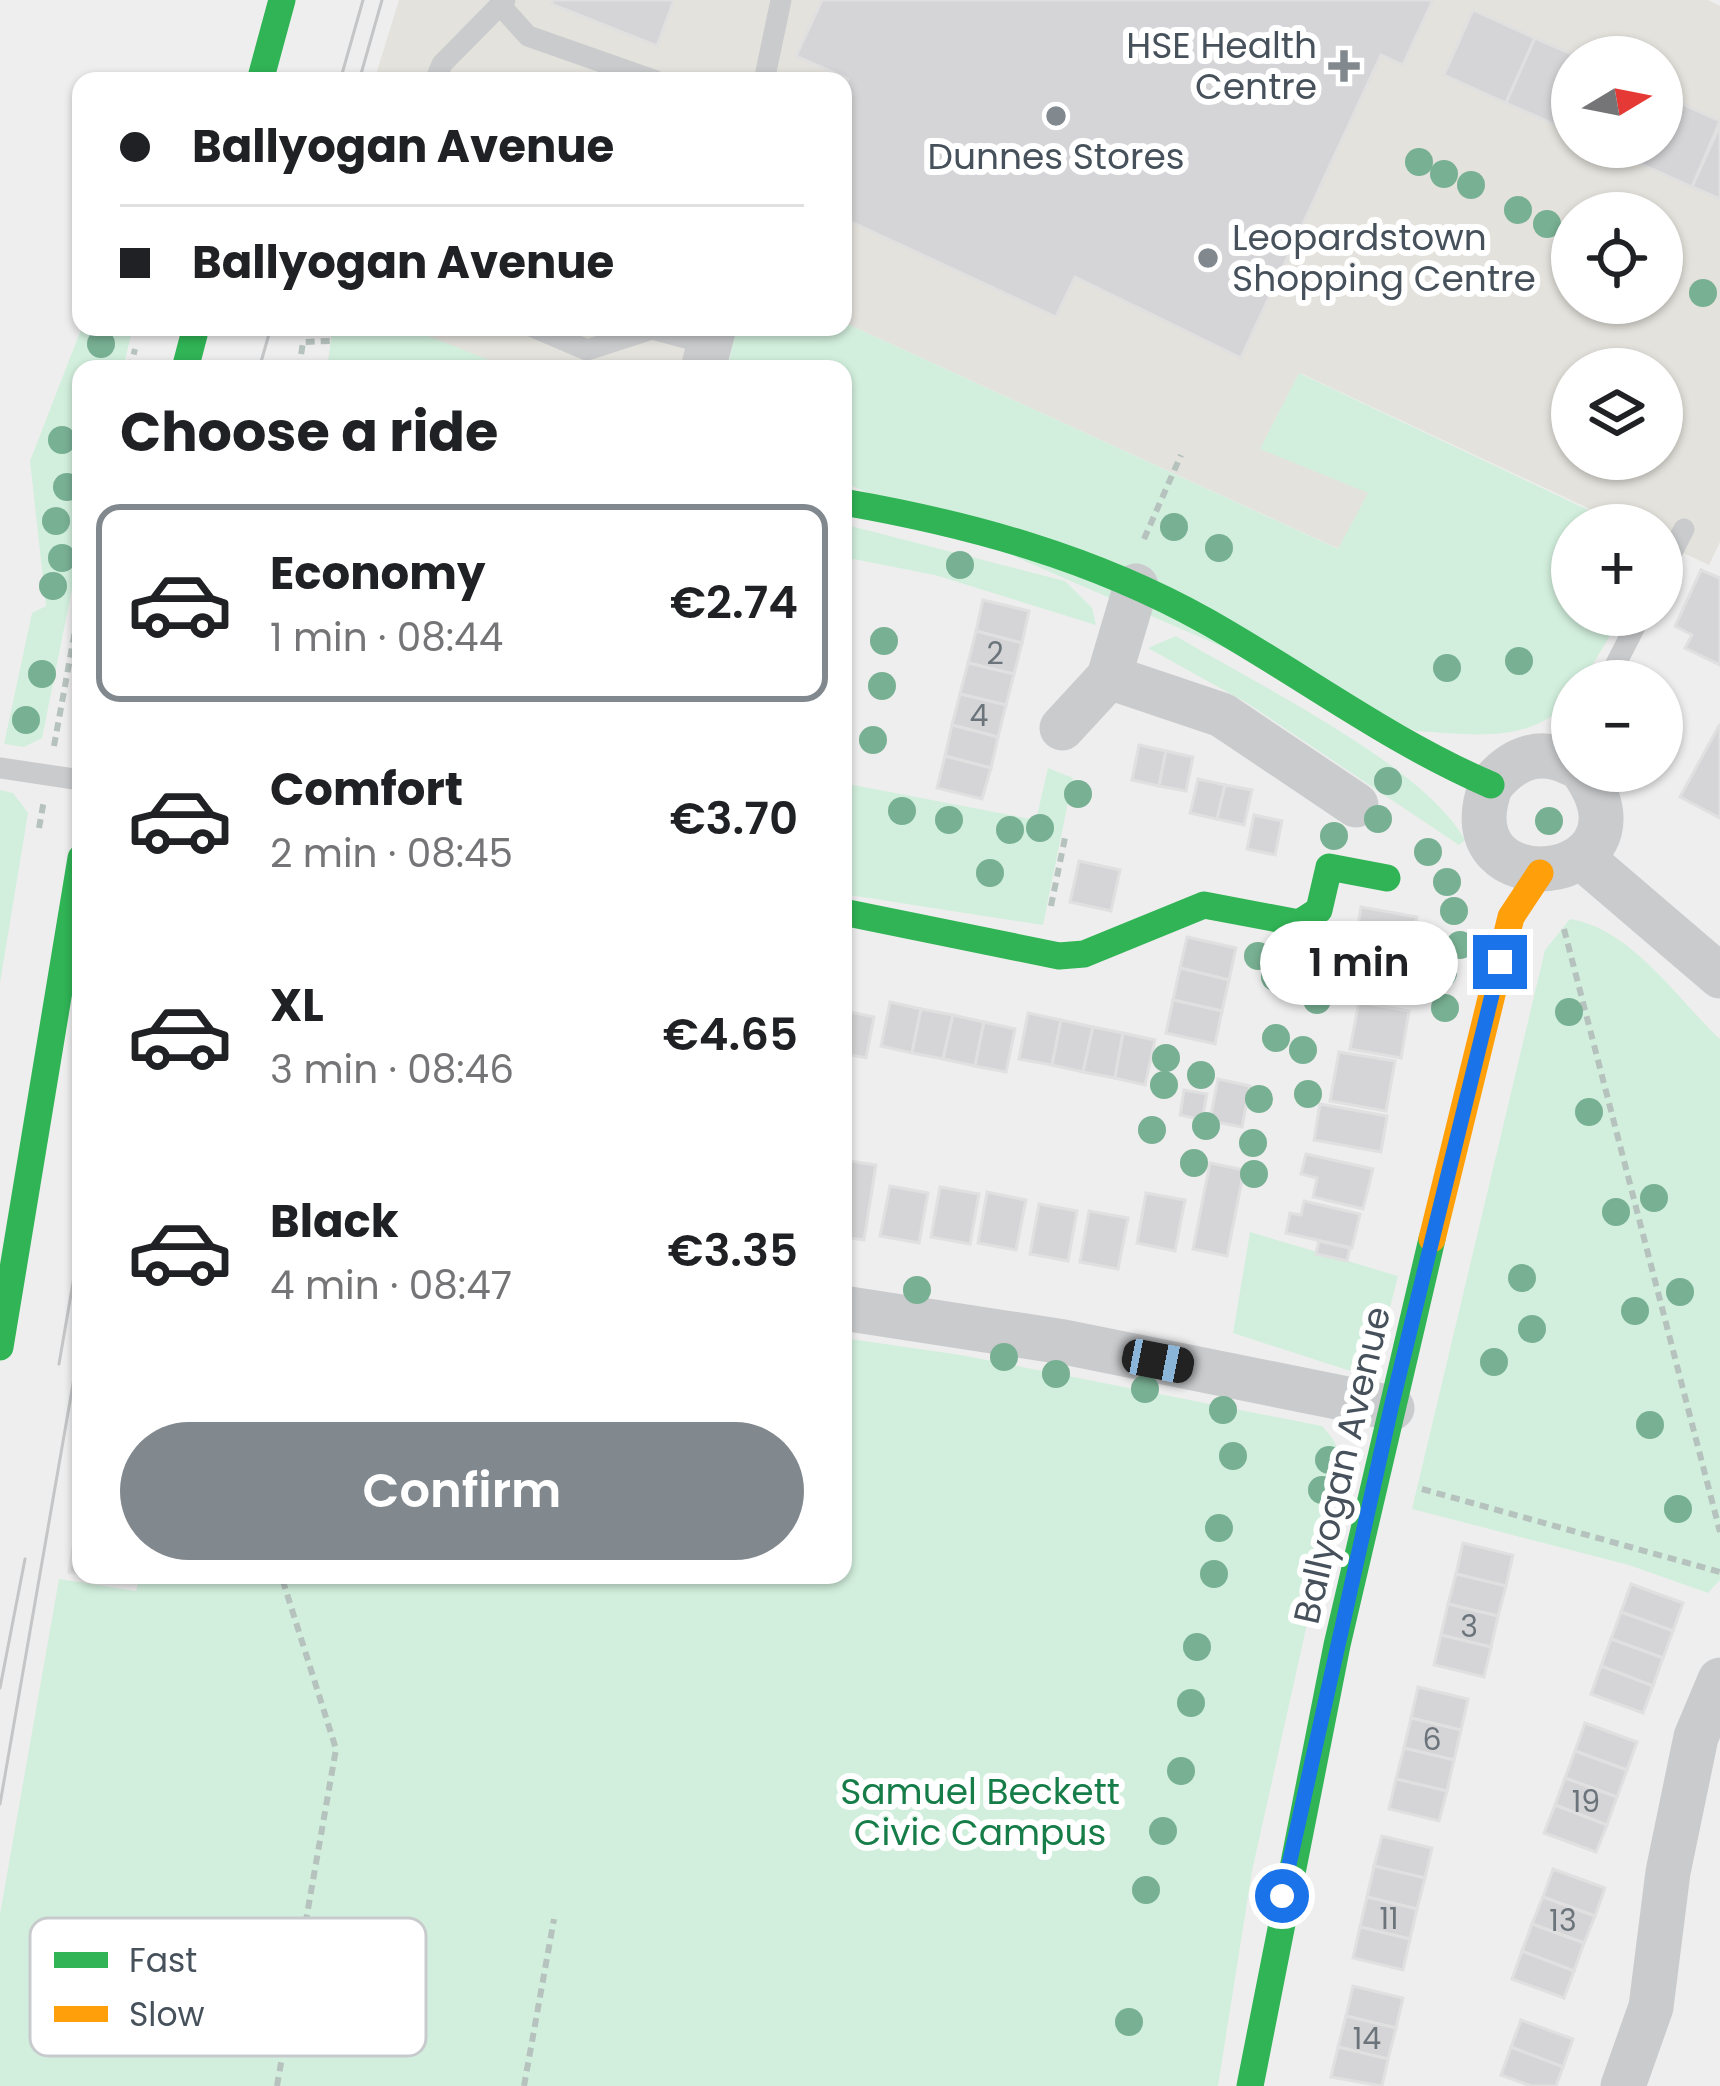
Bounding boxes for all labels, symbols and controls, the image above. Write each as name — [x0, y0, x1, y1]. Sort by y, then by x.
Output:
place label: HSE Health Centre — [1126, 20, 1317, 112]
north arrow — [1551, 36, 1683, 168]
map controls — [1551, 36, 1683, 792]
marker: HSE Health Centre — [1328, 50, 1360, 82]
marker: Dunnes Stores — [1043, 103, 1069, 129]
text: Ballyogan Avenue — [192, 115, 614, 178]
place label: Dunnes Stores — [927, 131, 1185, 182]
button: locate — [1551, 192, 1683, 324]
place label: Leopardstown Shopping Centre — [1232, 212, 1536, 304]
text: Ballyogan Avenue — [192, 231, 614, 294]
marker: Leopardstown Shopping Centre — [1195, 245, 1221, 271]
button: layers — [1551, 348, 1683, 480]
text: Choose a ride — [120, 394, 498, 470]
button: + — [1551, 504, 1683, 636]
text: Economy — [270, 542, 485, 605]
icon: car — [126, 549, 234, 657]
text: €2.74 — [670, 571, 798, 634]
text: 1 min · 08:44 — [270, 610, 503, 665]
house number: 2 — [986, 632, 1004, 675]
button: − — [1551, 660, 1683, 792]
house number: 4 — [970, 694, 988, 737]
text: Comfort — [270, 758, 463, 821]
icon: car — [126, 765, 234, 873]
text: €3.70 — [670, 787, 798, 850]
text: 2 min · 08:45 — [270, 826, 513, 881]
callout: 1 min — [1260, 920, 1458, 1004]
text: 1 min — [1309, 935, 1409, 990]
route end — [1473, 935, 1527, 989]
text: XL — [270, 974, 324, 1037]
icon: car — [126, 981, 234, 1089]
text: €4.65 — [663, 1003, 798, 1066]
text: 3 min · 08:46 — [270, 1042, 514, 1097]
text: Black — [270, 1190, 399, 1253]
icon: car — [126, 1197, 234, 1305]
text: €3.35 — [667, 1219, 798, 1282]
text: 4 min · 08:47 — [270, 1258, 512, 1313]
street label: Ballyogan Avenue — [1281, 1301, 1403, 1629]
car — [1119, 1336, 1197, 1386]
button: Confirm — [120, 1422, 804, 1560]
house number: 3 — [1460, 1605, 1478, 1648]
house number: 6 — [1422, 1718, 1442, 1761]
park label: Samuel Beckett Civic Campus — [840, 1766, 1120, 1858]
house number: 19 — [1572, 1780, 1600, 1823]
route start — [1255, 1869, 1309, 1923]
house number: 11 — [1379, 1897, 1399, 1940]
house number: 13 — [1549, 1899, 1577, 1942]
legend — [30, 1918, 426, 2056]
text: Fast — [129, 1937, 197, 1984]
text: Slow — [129, 1991, 205, 2038]
house number: 14 — [1353, 2017, 1381, 2060]

